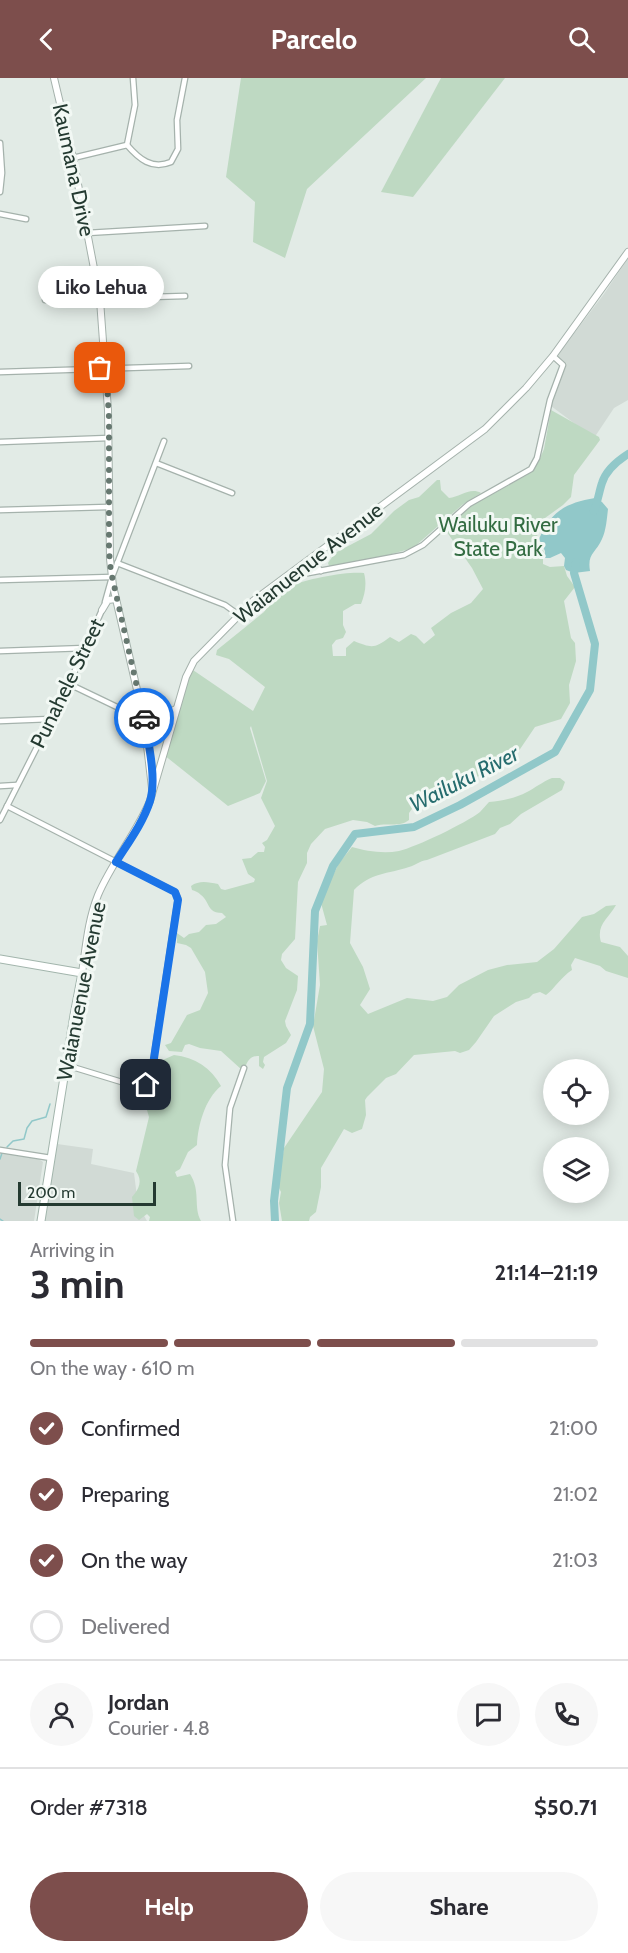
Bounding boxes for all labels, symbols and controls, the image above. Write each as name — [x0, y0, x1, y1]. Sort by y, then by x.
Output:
icon: back — [30, 23, 63, 56]
text: Parcelo — [271, 23, 357, 56]
icon: search — [565, 23, 598, 56]
street label: Kaumana Drive — [48, 101, 100, 239]
callout: Liko Lehua — [37, 266, 163, 308]
text: Liko Lehua — [55, 275, 147, 299]
pin — [74, 342, 125, 393]
icon: bag — [83, 351, 116, 384]
street label: Waianuenue Avenue — [229, 497, 388, 629]
park label: Wailuku River State Park — [438, 512, 558, 561]
street label: Punahele Street — [25, 614, 109, 752]
courier — [114, 688, 174, 748]
icon: car — [128, 702, 161, 735]
water label: Wailuku River — [405, 739, 524, 818]
street label: Waianuenue Avenue — [51, 899, 111, 1083]
pin — [120, 1059, 171, 1110]
map controls — [543, 1059, 609, 1203]
button: locate — [543, 1059, 609, 1125]
icon: home — [129, 1068, 162, 1101]
button: layers — [543, 1137, 609, 1203]
scale bar — [18, 1179, 156, 1206]
text: 200 m — [27, 1183, 75, 1202]
text: Arriving in — [30, 1238, 114, 1262]
text: 21:14–21:19 — [495, 1259, 598, 1286]
text: 3 min — [30, 1260, 125, 1308]
text: On the way · 610 m — [30, 1356, 194, 1380]
icon: check — [30, 1412, 63, 1445]
text: Confirmed — [81, 1415, 180, 1442]
text: 21:00 — [549, 1416, 598, 1440]
icon: check — [30, 1478, 63, 1511]
text: Preparing — [81, 1481, 169, 1508]
text: 21:02 — [552, 1482, 598, 1506]
icon: check — [30, 1544, 63, 1577]
text: On the way — [81, 1547, 188, 1574]
text: 21:03 — [552, 1548, 598, 1572]
text: Delivered — [81, 1613, 170, 1640]
button: person — [30, 1683, 93, 1746]
button: chat — [457, 1683, 520, 1746]
button: phone — [535, 1683, 598, 1746]
text: Jordan — [108, 1689, 169, 1716]
text: Courier · 4.8 — [108, 1716, 210, 1740]
text: Order #7318 — [30, 1794, 148, 1821]
text: $50.71 — [534, 1794, 598, 1821]
button: Help — [30, 1872, 308, 1941]
button: Share — [320, 1872, 598, 1941]

